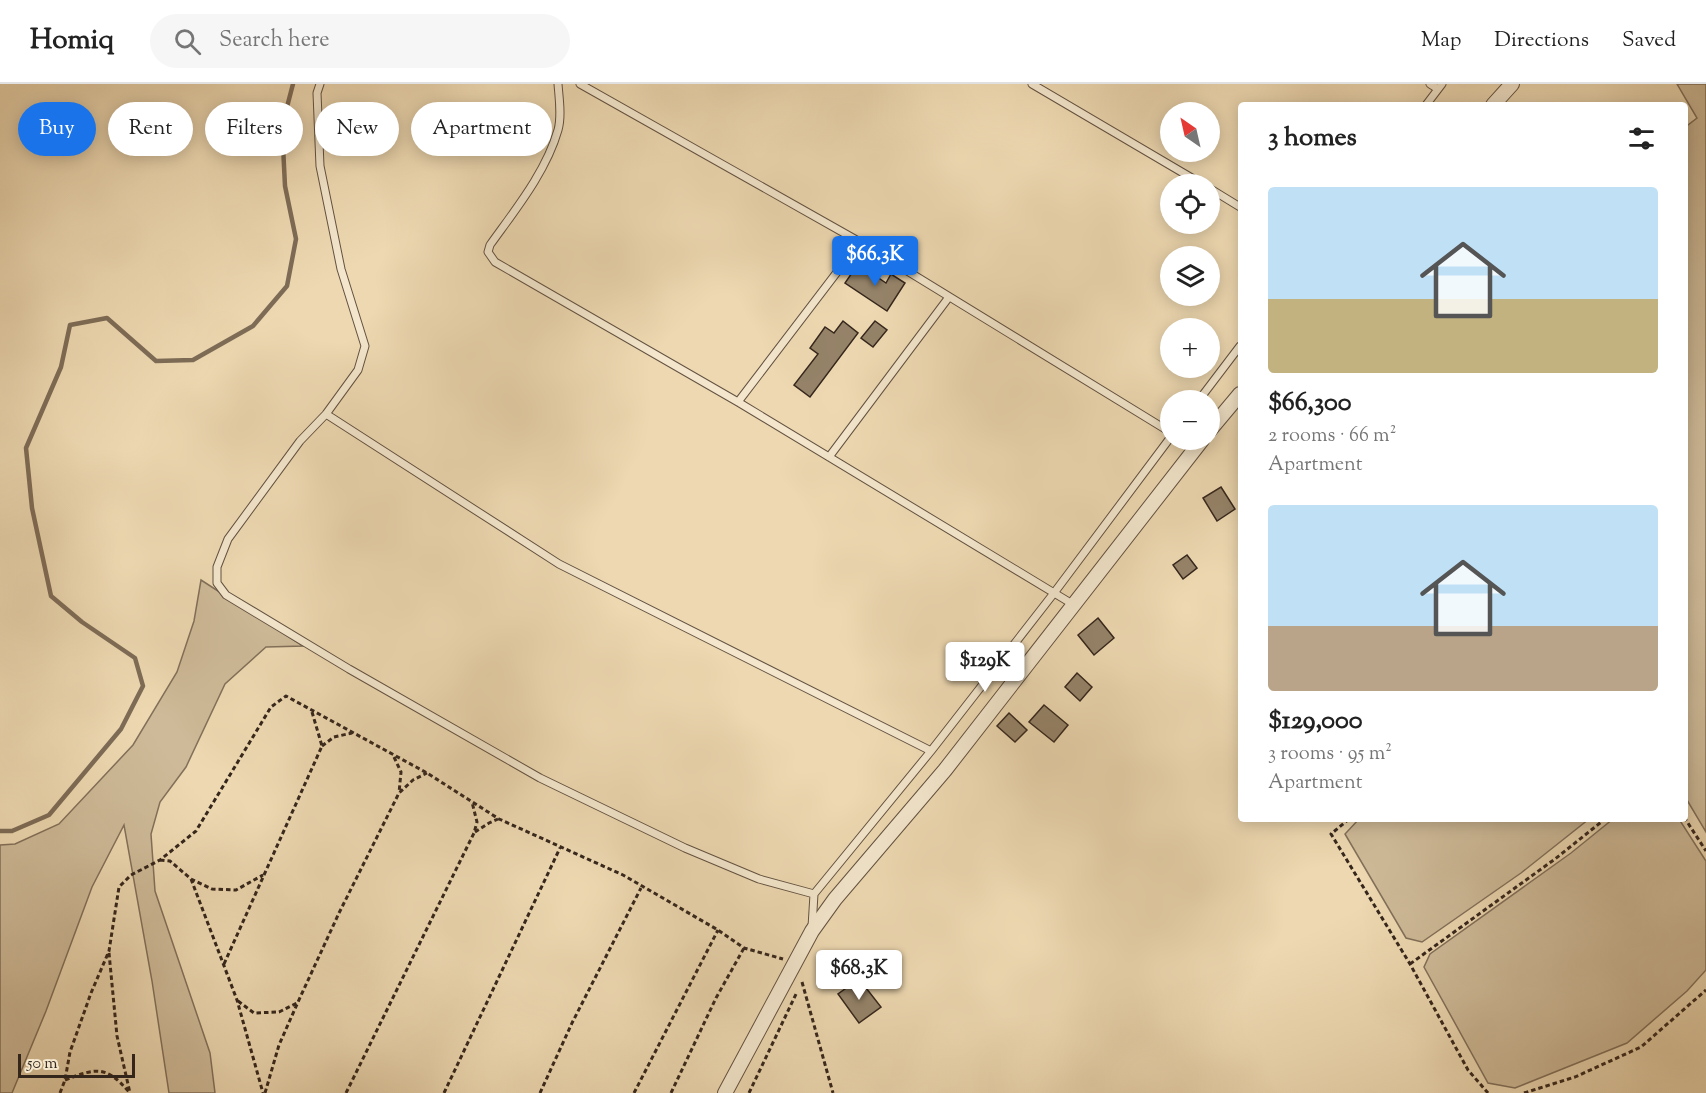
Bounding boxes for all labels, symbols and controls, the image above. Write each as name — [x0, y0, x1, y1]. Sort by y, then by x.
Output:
search box — [150, 14, 570, 68]
text: Homiq — [30, 21, 114, 61]
icon: search — [171, 25, 204, 58]
text: Search here — [219, 25, 329, 57]
text: Map — [1421, 26, 1461, 56]
text: Directions — [1494, 26, 1589, 56]
text: Saved — [1622, 26, 1676, 56]
chip: Buy — [18, 102, 96, 156]
chip: Rent — [108, 102, 193, 156]
chip: Filters — [205, 102, 303, 156]
chip: New — [315, 102, 399, 156]
chip: Apartment — [411, 102, 552, 156]
north arrow — [1160, 102, 1220, 162]
map controls — [1160, 102, 1220, 450]
text: 3 homes — [1268, 120, 1357, 157]
icon: filters — [1625, 122, 1658, 155]
button: locate — [1160, 174, 1220, 234]
icon: home — [1409, 226, 1517, 334]
pin: $66.3K — [826, 236, 924, 287]
text: $66.3K — [846, 241, 904, 270]
button: layers — [1160, 246, 1220, 306]
button: + — [1160, 318, 1220, 378]
text: $66,300 — [1268, 385, 1352, 422]
button: − — [1160, 390, 1220, 450]
text: 2 rooms · 66 m² — [1268, 422, 1396, 451]
text: Apartment — [1268, 451, 1363, 480]
icon: home — [1409, 544, 1517, 652]
pin: $129K — [943, 642, 1027, 693]
text: $129K — [959, 647, 1011, 676]
text: $129,000 — [1268, 703, 1363, 740]
text: 3 rooms · 95 m² — [1268, 740, 1392, 769]
text: Apartment — [1268, 769, 1363, 798]
pin: $68.3K — [810, 950, 908, 1001]
text: $68.3K — [830, 955, 888, 984]
scale bar — [18, 1051, 135, 1078]
text: 50 m — [27, 1053, 58, 1076]

